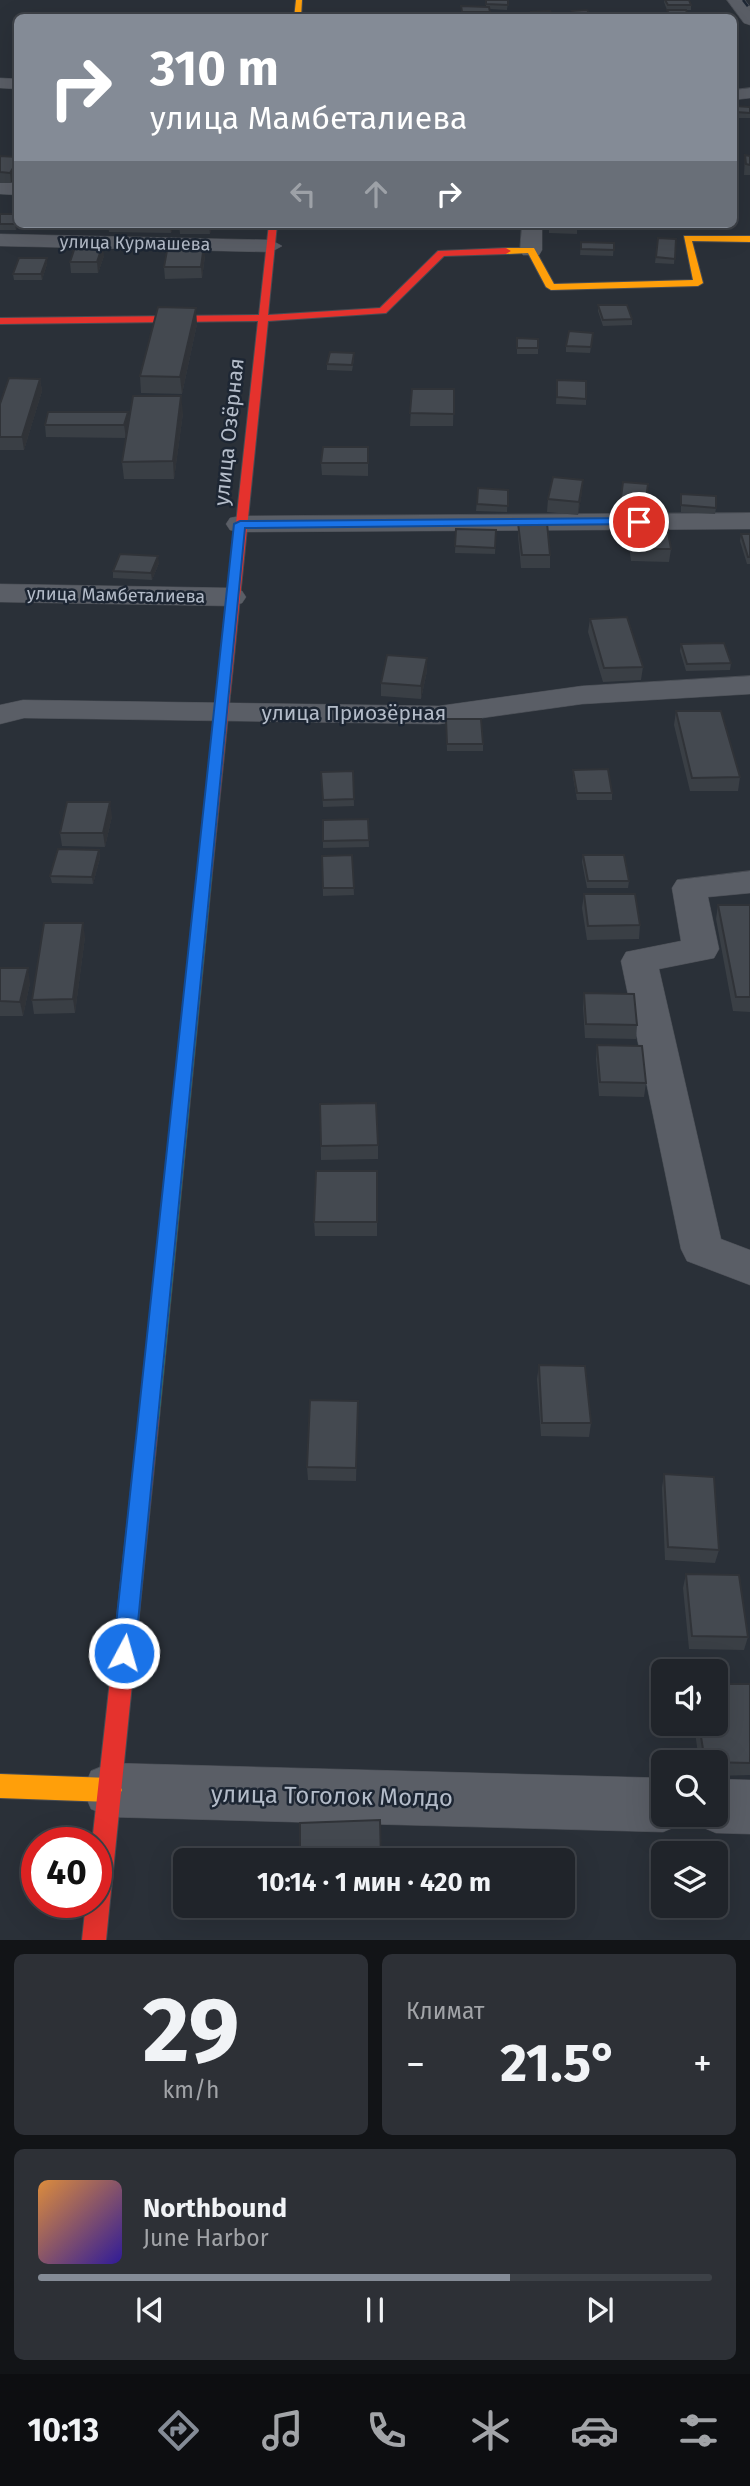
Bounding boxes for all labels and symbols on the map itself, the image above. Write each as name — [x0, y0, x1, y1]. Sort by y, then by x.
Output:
street label: улица Курмашева — [59, 231, 211, 255]
street label: улица Озёрная — [208, 357, 250, 507]
pin — [609, 492, 669, 552]
street label: улица Мамбеталиева — [27, 582, 205, 608]
street label: улица Приозёрная — [262, 700, 446, 726]
position arrow — [87, 1616, 161, 1690]
street label: улица Тоголок Молдо — [211, 1780, 453, 1812]
speed limit sign: 40 — [21, 1827, 112, 1918]

